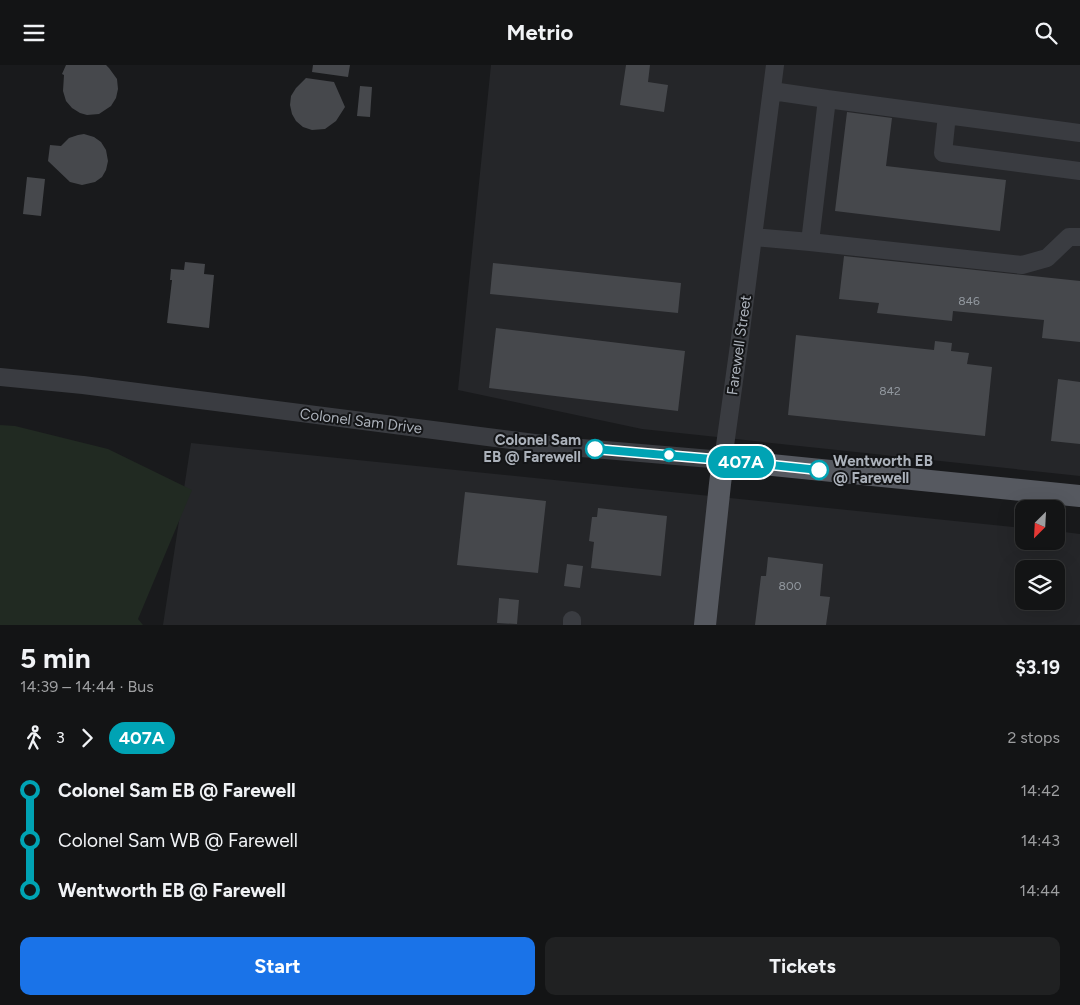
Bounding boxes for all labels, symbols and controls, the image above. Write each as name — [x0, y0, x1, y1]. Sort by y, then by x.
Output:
icon: menu — [20, 19, 48, 47]
text: Metrio — [507, 19, 573, 46]
icon: search — [1032, 19, 1060, 47]
street label: Farewell Street — [723, 293, 755, 396]
house number: 846 — [958, 294, 980, 308]
house number: 842 — [879, 384, 901, 398]
street label: Colonel Sam Drive — [299, 405, 423, 437]
place label: Colonel Sam EB @ Farewell — [483, 431, 581, 466]
marker: Colonel Sam EB @ Farewell — [585, 439, 605, 459]
line badge: 407A — [706, 446, 776, 478]
unlabelled marker — [662, 448, 676, 462]
text: 407A — [718, 451, 764, 473]
place label: Wentworth EB @ Farewell — [833, 452, 933, 487]
marker: Wentworth EB @ Farewell — [809, 460, 829, 480]
north arrow — [1015, 500, 1065, 550]
map controls — [1015, 500, 1065, 610]
button: layers — [1015, 560, 1065, 610]
house number: 800 — [779, 579, 802, 593]
text: 5 min — [20, 641, 91, 675]
text: $3.19 — [1015, 656, 1060, 679]
text: 14:39 – 14:44 · Bus — [20, 677, 154, 696]
icon: walk — [20, 724, 48, 752]
icon: forward — [73, 724, 101, 752]
text: 407A — [119, 727, 165, 749]
text: 3 — [56, 728, 65, 747]
text: 2 stops — [1007, 728, 1060, 747]
text: Colonel Sam EB @ Farewell — [58, 779, 296, 802]
text: 14:42 — [1021, 781, 1060, 800]
text: Colonel Sam WB @ Farewell — [58, 829, 298, 852]
text: 14:43 — [1021, 831, 1060, 850]
text: Wentworth EB @ Farewell — [58, 879, 286, 902]
text: 14:44 — [1020, 881, 1060, 900]
button: Start — [20, 937, 535, 995]
button: Tickets — [545, 937, 1060, 995]

